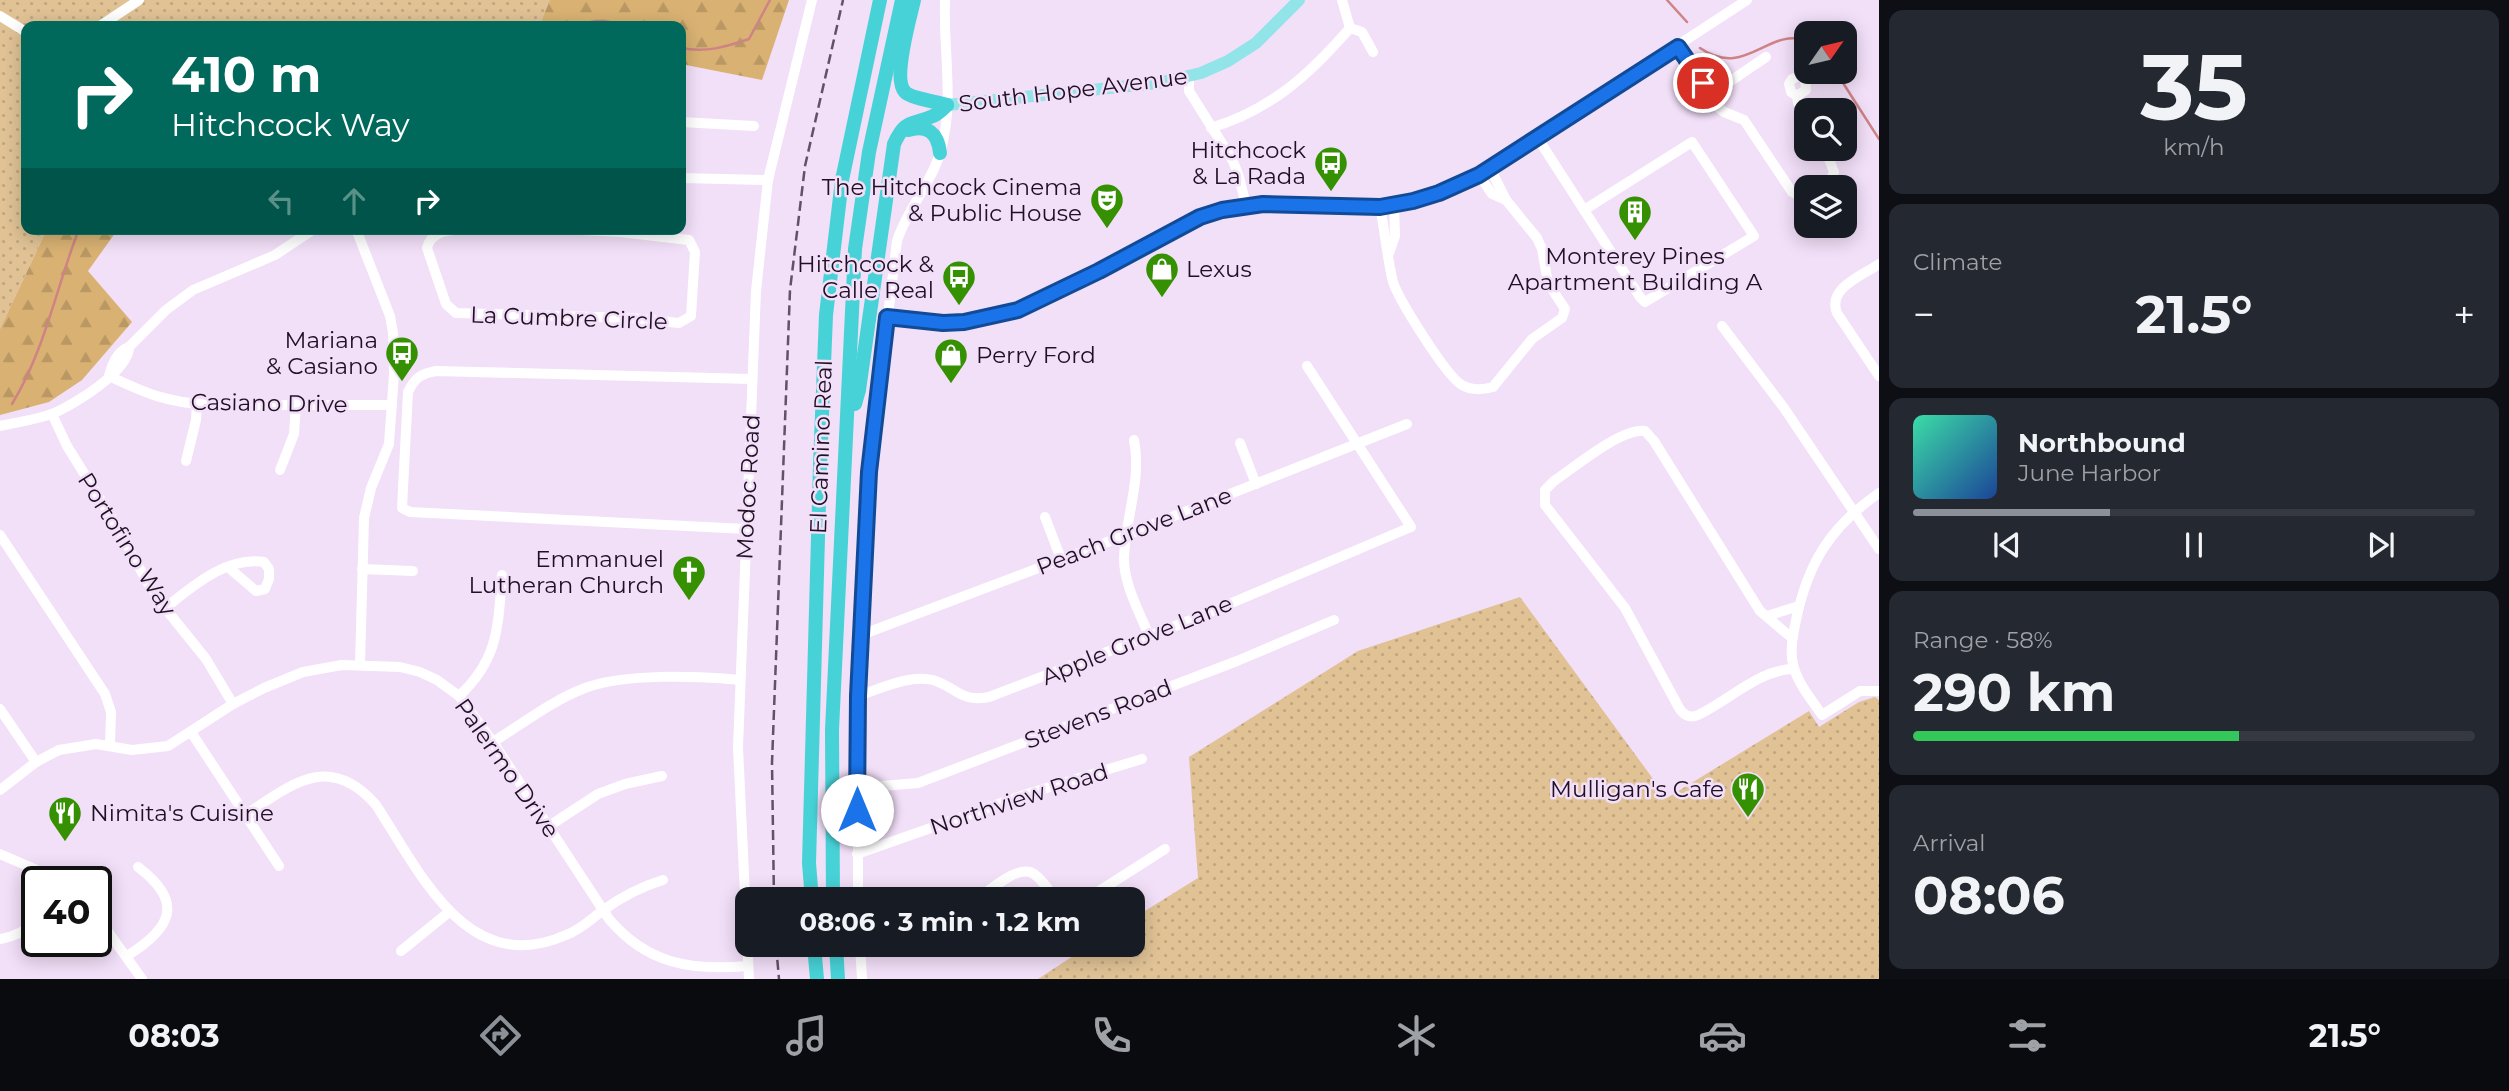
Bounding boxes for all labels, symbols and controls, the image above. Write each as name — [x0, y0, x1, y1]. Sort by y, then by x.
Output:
north arrow — [1794, 21, 1857, 84]
map controls — [1794, 21, 1857, 238]
text: 35 — [2140, 32, 2248, 143]
text: 410 m — [171, 45, 321, 104]
icon: right — [56, 49, 147, 140]
pin — [1673, 53, 1733, 113]
street label: South Hope Avenue — [957, 62, 1189, 118]
icon: arrive — [1684, 64, 1722, 102]
button: search — [1794, 98, 1857, 161]
text: Hitchcock Way — [171, 105, 410, 144]
text: km/h — [2163, 133, 2225, 161]
place label: Hitchcock & La Rada — [1190, 136, 1306, 190]
bus stop icon: Hitchcock & La Rada — [1312, 144, 1350, 193]
place label: The Hitchcock Cinema & Public House — [822, 173, 1082, 227]
button: layers — [1794, 175, 1857, 238]
theatre icon: The Hitchcock Cinema & Public House — [1088, 181, 1126, 230]
icon: left — [262, 182, 300, 220]
icon: ahead — [335, 182, 373, 220]
icon: right — [408, 182, 446, 220]
building icon: Monterey Pines Apartment Building A — [1616, 193, 1654, 242]
place label: Monterey Pines Apartment Building A — [1508, 242, 1763, 296]
text: Climate — [1913, 248, 2002, 276]
place label: Hitchcock & Calle Real — [797, 250, 935, 304]
shop icon: Lexus — [1143, 250, 1181, 299]
place label: Lexus — [1186, 255, 1252, 283]
bus stop icon: Hitchcock & Calle Real — [940, 258, 978, 307]
text: 21.5° — [2135, 283, 2253, 346]
text: − — [1913, 291, 1935, 338]
text: + — [2453, 291, 2475, 338]
street label: La Cumbre Circle — [470, 301, 668, 335]
place label: Mariana & Casiano — [266, 326, 378, 380]
bus stop icon: Mariana & Casiano — [383, 334, 421, 383]
shop icon: Perry Ford — [932, 336, 970, 385]
place label: Perry Ford — [976, 341, 1096, 369]
street label: El Camino Real — [804, 360, 838, 534]
street label: Casiano Drive — [190, 388, 348, 418]
street label: Modoc Road — [730, 414, 766, 560]
text: Northbound — [2018, 427, 2186, 459]
text: June Harbor — [2018, 459, 2161, 487]
street label: Portofino Way — [72, 467, 182, 621]
street label: Peach Grove Lane — [1032, 481, 1236, 581]
icon: previous — [1988, 526, 2026, 564]
icon: pause — [2175, 526, 2213, 564]
icon: next — [2362, 526, 2400, 564]
place label: Emmanuel Lutheran Church — [468, 545, 664, 599]
church icon: Emmanuel Lutheran Church — [670, 553, 708, 602]
street label: Apple Grove Lane — [1038, 589, 1236, 691]
text: Range · 58% — [1913, 626, 2053, 654]
text: 290 km — [1913, 661, 2115, 724]
street label: Stevens Road — [1020, 673, 1176, 755]
street label: Palermo Drive — [449, 693, 565, 843]
street label: Northview Road — [926, 757, 1112, 841]
restaurant icon: Mulligan's Cafe — [1729, 770, 1767, 819]
position arrow — [820, 773, 894, 847]
place label: Mulligan's Cafe — [1550, 775, 1724, 803]
restaurant icon: Nimita's Cuisine — [46, 794, 84, 843]
place label: Nimita's Cuisine — [90, 799, 274, 827]
text: Arrival — [1913, 829, 1986, 857]
text: 08:06 — [1913, 864, 2065, 927]
speed limit sign: 40 — [21, 866, 112, 957]
text: 08:06 · 3 min · 1.2 km — [800, 906, 1080, 938]
icon: directions — [476, 1011, 525, 1060]
icon: music — [782, 1011, 831, 1060]
icon: phone — [1087, 1011, 1136, 1060]
icon: climate — [1392, 1011, 1441, 1060]
icon: car — [1698, 1011, 1747, 1060]
icon: filters — [2003, 1011, 2052, 1060]
text: 08:03 — [128, 1016, 220, 1055]
text: 21.5° — [2309, 1016, 2381, 1055]

